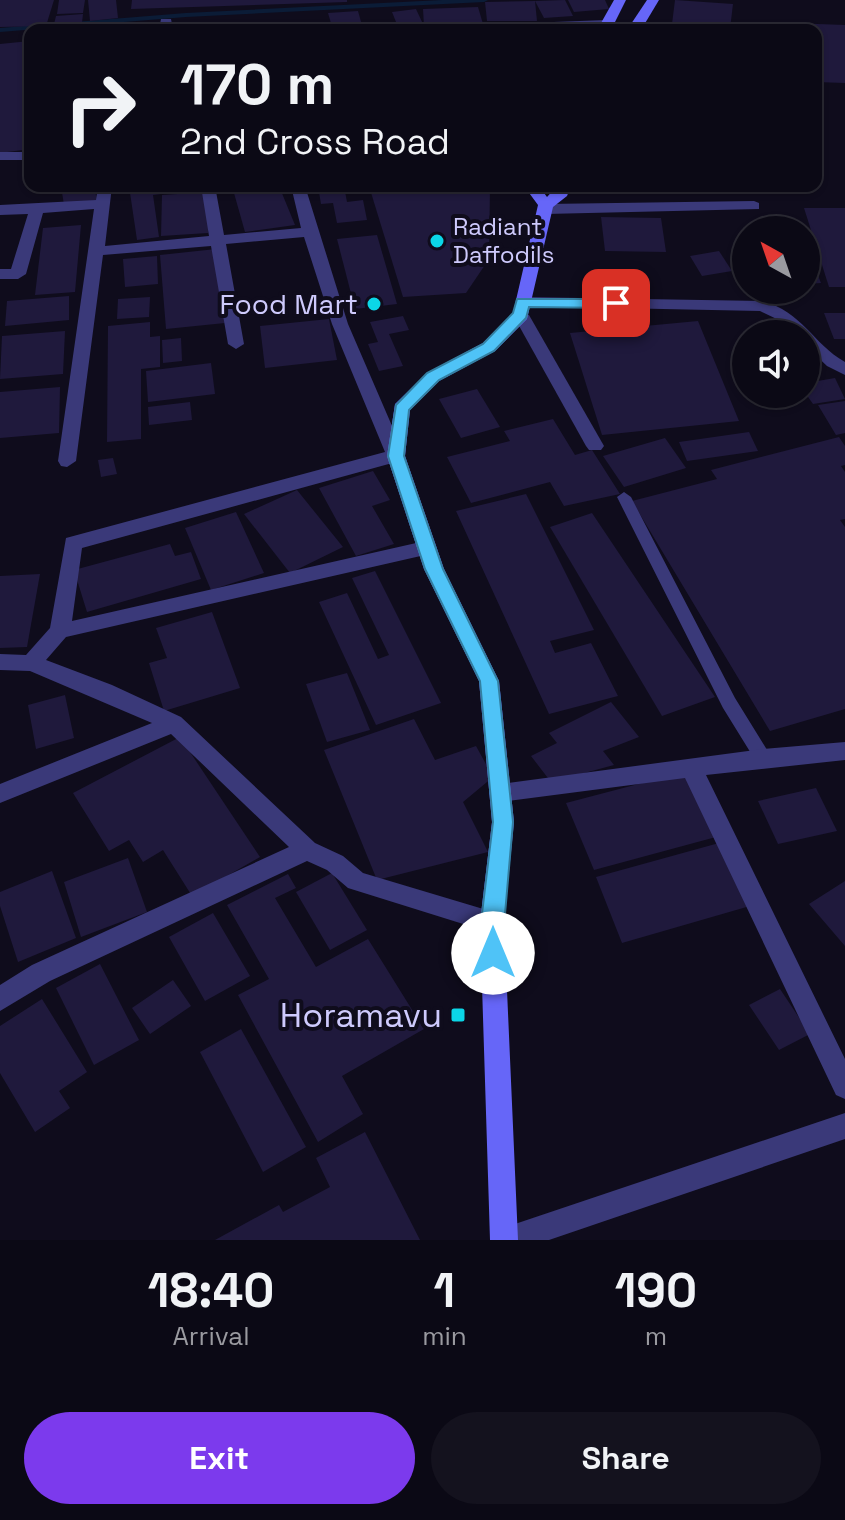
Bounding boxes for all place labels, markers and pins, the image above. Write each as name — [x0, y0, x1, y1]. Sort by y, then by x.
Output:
place label: Radiant Daffodils — [453, 211, 554, 270]
marker: Radiant Daffodils — [428, 232, 446, 250]
pin — [582, 269, 650, 337]
place label: Food Mart — [219, 286, 358, 322]
marker: Food Mart — [365, 295, 383, 313]
place label: Horamavu — [280, 994, 442, 1037]
marker: Horamavu — [449, 1006, 467, 1024]

